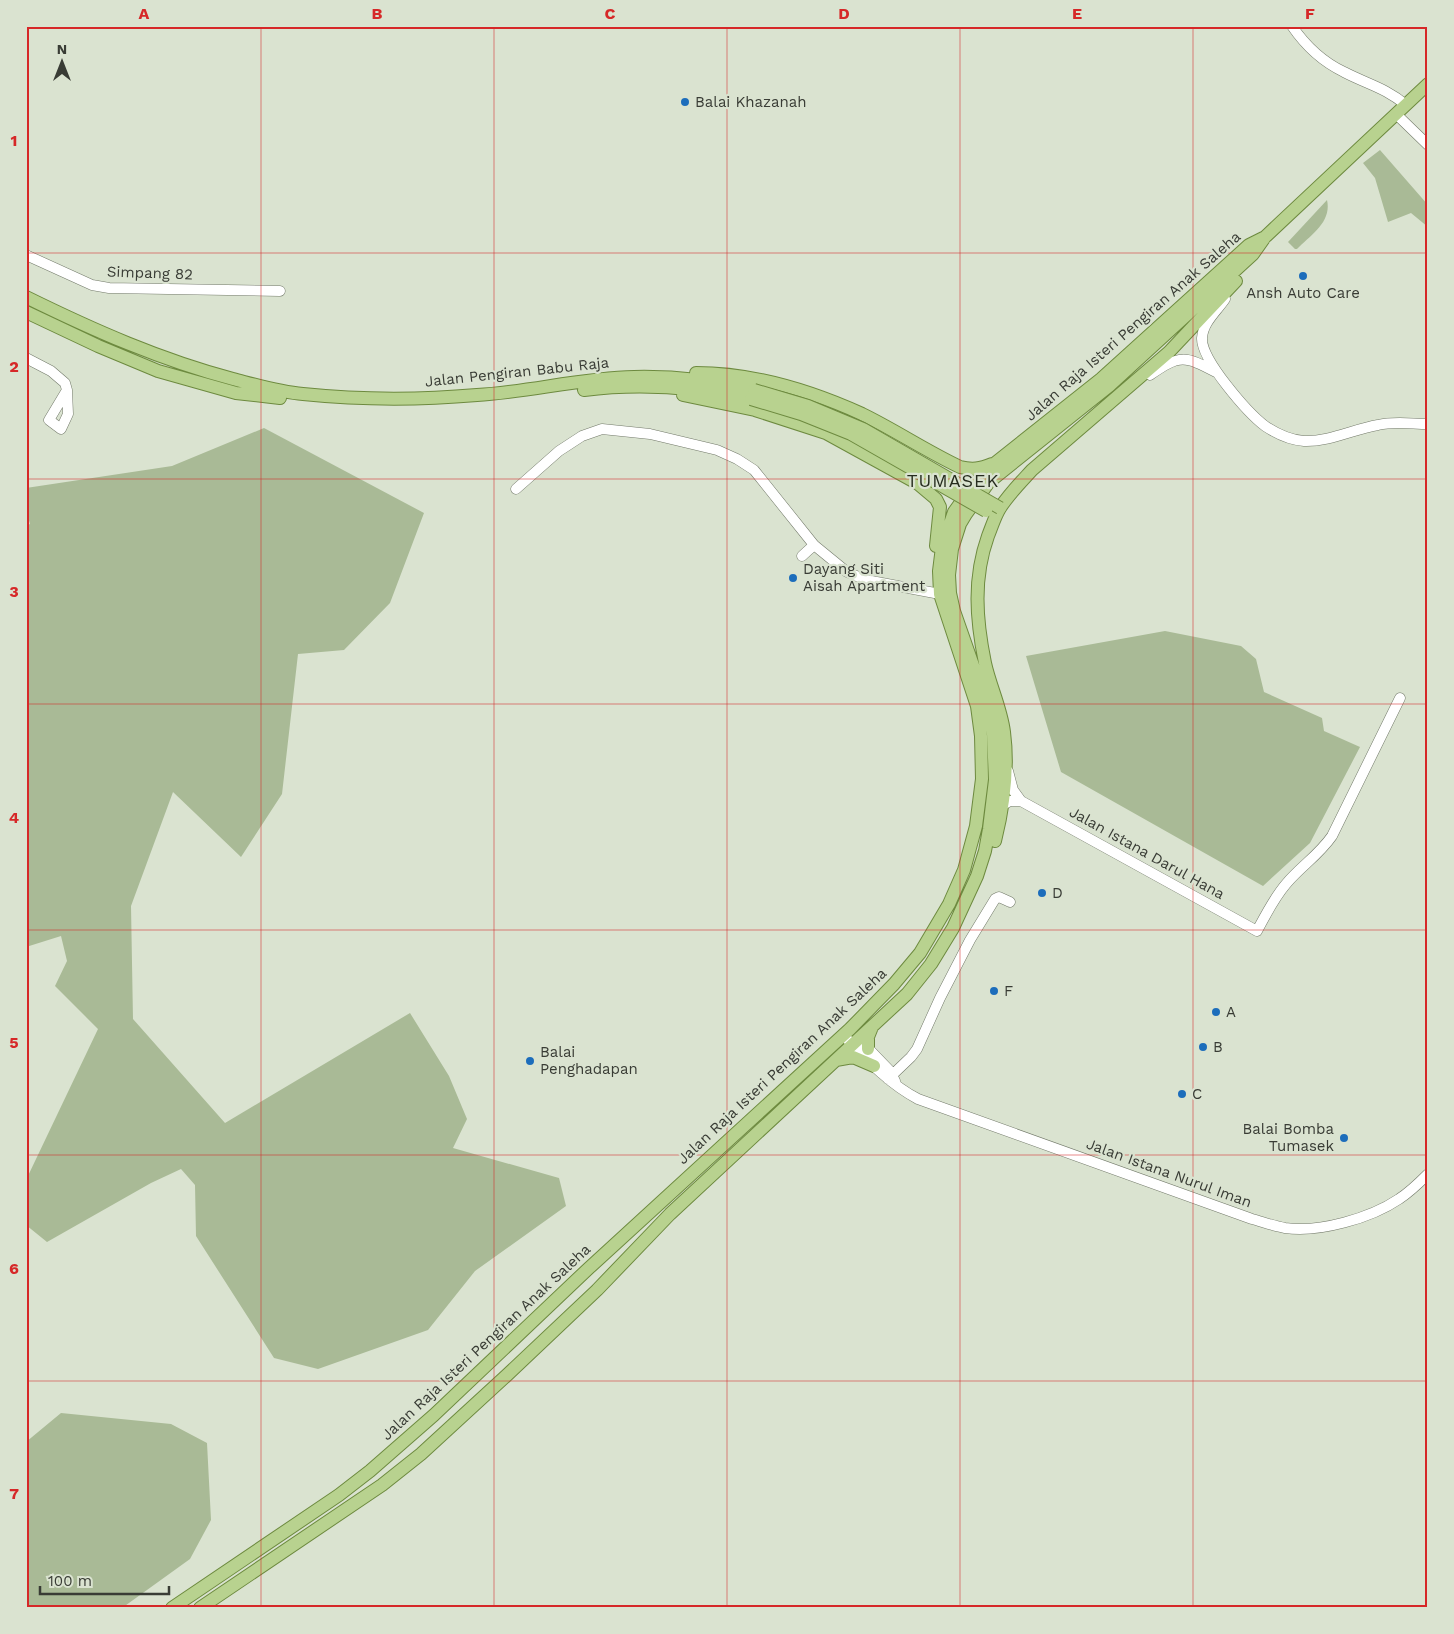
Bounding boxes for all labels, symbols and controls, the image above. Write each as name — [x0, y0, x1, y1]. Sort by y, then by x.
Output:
text: A — [139, 4, 150, 23]
text: B — [372, 4, 383, 23]
text: C — [605, 4, 616, 23]
text: D — [838, 4, 850, 23]
text: E — [1072, 4, 1082, 23]
text: F — [1305, 4, 1315, 23]
north arrow — [38, 38, 88, 88]
text: N — [57, 41, 67, 57]
place label: Balai Khazanah — [695, 93, 807, 111]
marker: Balai Khazanah — [679, 96, 691, 108]
text: 1 — [11, 131, 17, 150]
street label: Jalan Raja Isteri Pengiran Anak Saleha — [1022, 227, 1245, 424]
street label: Simpang 82 — [107, 263, 193, 283]
marker: Ansh Auto Care — [1297, 270, 1309, 282]
place label: Ansh Auto Care — [1246, 284, 1360, 302]
street label: Jalan Pengiran Babu Raja — [424, 353, 610, 391]
text: 2 — [9, 357, 19, 376]
district label: TUMASEK — [907, 470, 999, 491]
place label: Dayang Siti Aisah Apartment — [803, 560, 926, 595]
marker: Dayang Siti Aisah Apartment — [787, 572, 799, 584]
text: 3 — [9, 582, 19, 601]
street label: Jalan Istana Darul Hana — [1066, 803, 1228, 903]
text: 4 — [9, 808, 19, 827]
place label: D — [1052, 884, 1063, 902]
marker: D — [1036, 887, 1048, 899]
street label: Jalan Raja Isteri Pengiran Anak Saleha — [674, 964, 891, 1168]
place label: F — [1004, 982, 1013, 1000]
marker: F — [988, 985, 1000, 997]
place label: A — [1226, 1003, 1236, 1021]
marker: A — [1210, 1006, 1222, 1018]
text: 5 — [9, 1033, 19, 1052]
place label: B — [1213, 1038, 1223, 1056]
marker: B — [1197, 1041, 1209, 1053]
place label: Balai Penghadapan — [540, 1043, 638, 1078]
marker: Balai Penghadapan — [524, 1055, 536, 1067]
place label: C — [1192, 1085, 1202, 1103]
marker: C — [1176, 1088, 1188, 1100]
place label: Balai Bomba Tumasek — [1243, 1120, 1334, 1155]
marker: Balai Bomba Tumasek — [1338, 1132, 1350, 1144]
street label: Jalan Istana Nurul Iman — [1084, 1135, 1254, 1211]
street label: Jalan Raja Isteri Pengiran Anak Saleha — [378, 1240, 595, 1444]
text: 6 — [9, 1259, 19, 1278]
text: 7 — [9, 1484, 19, 1503]
scale bar — [40, 1564, 169, 1596]
text: 100 m — [48, 1572, 92, 1590]

